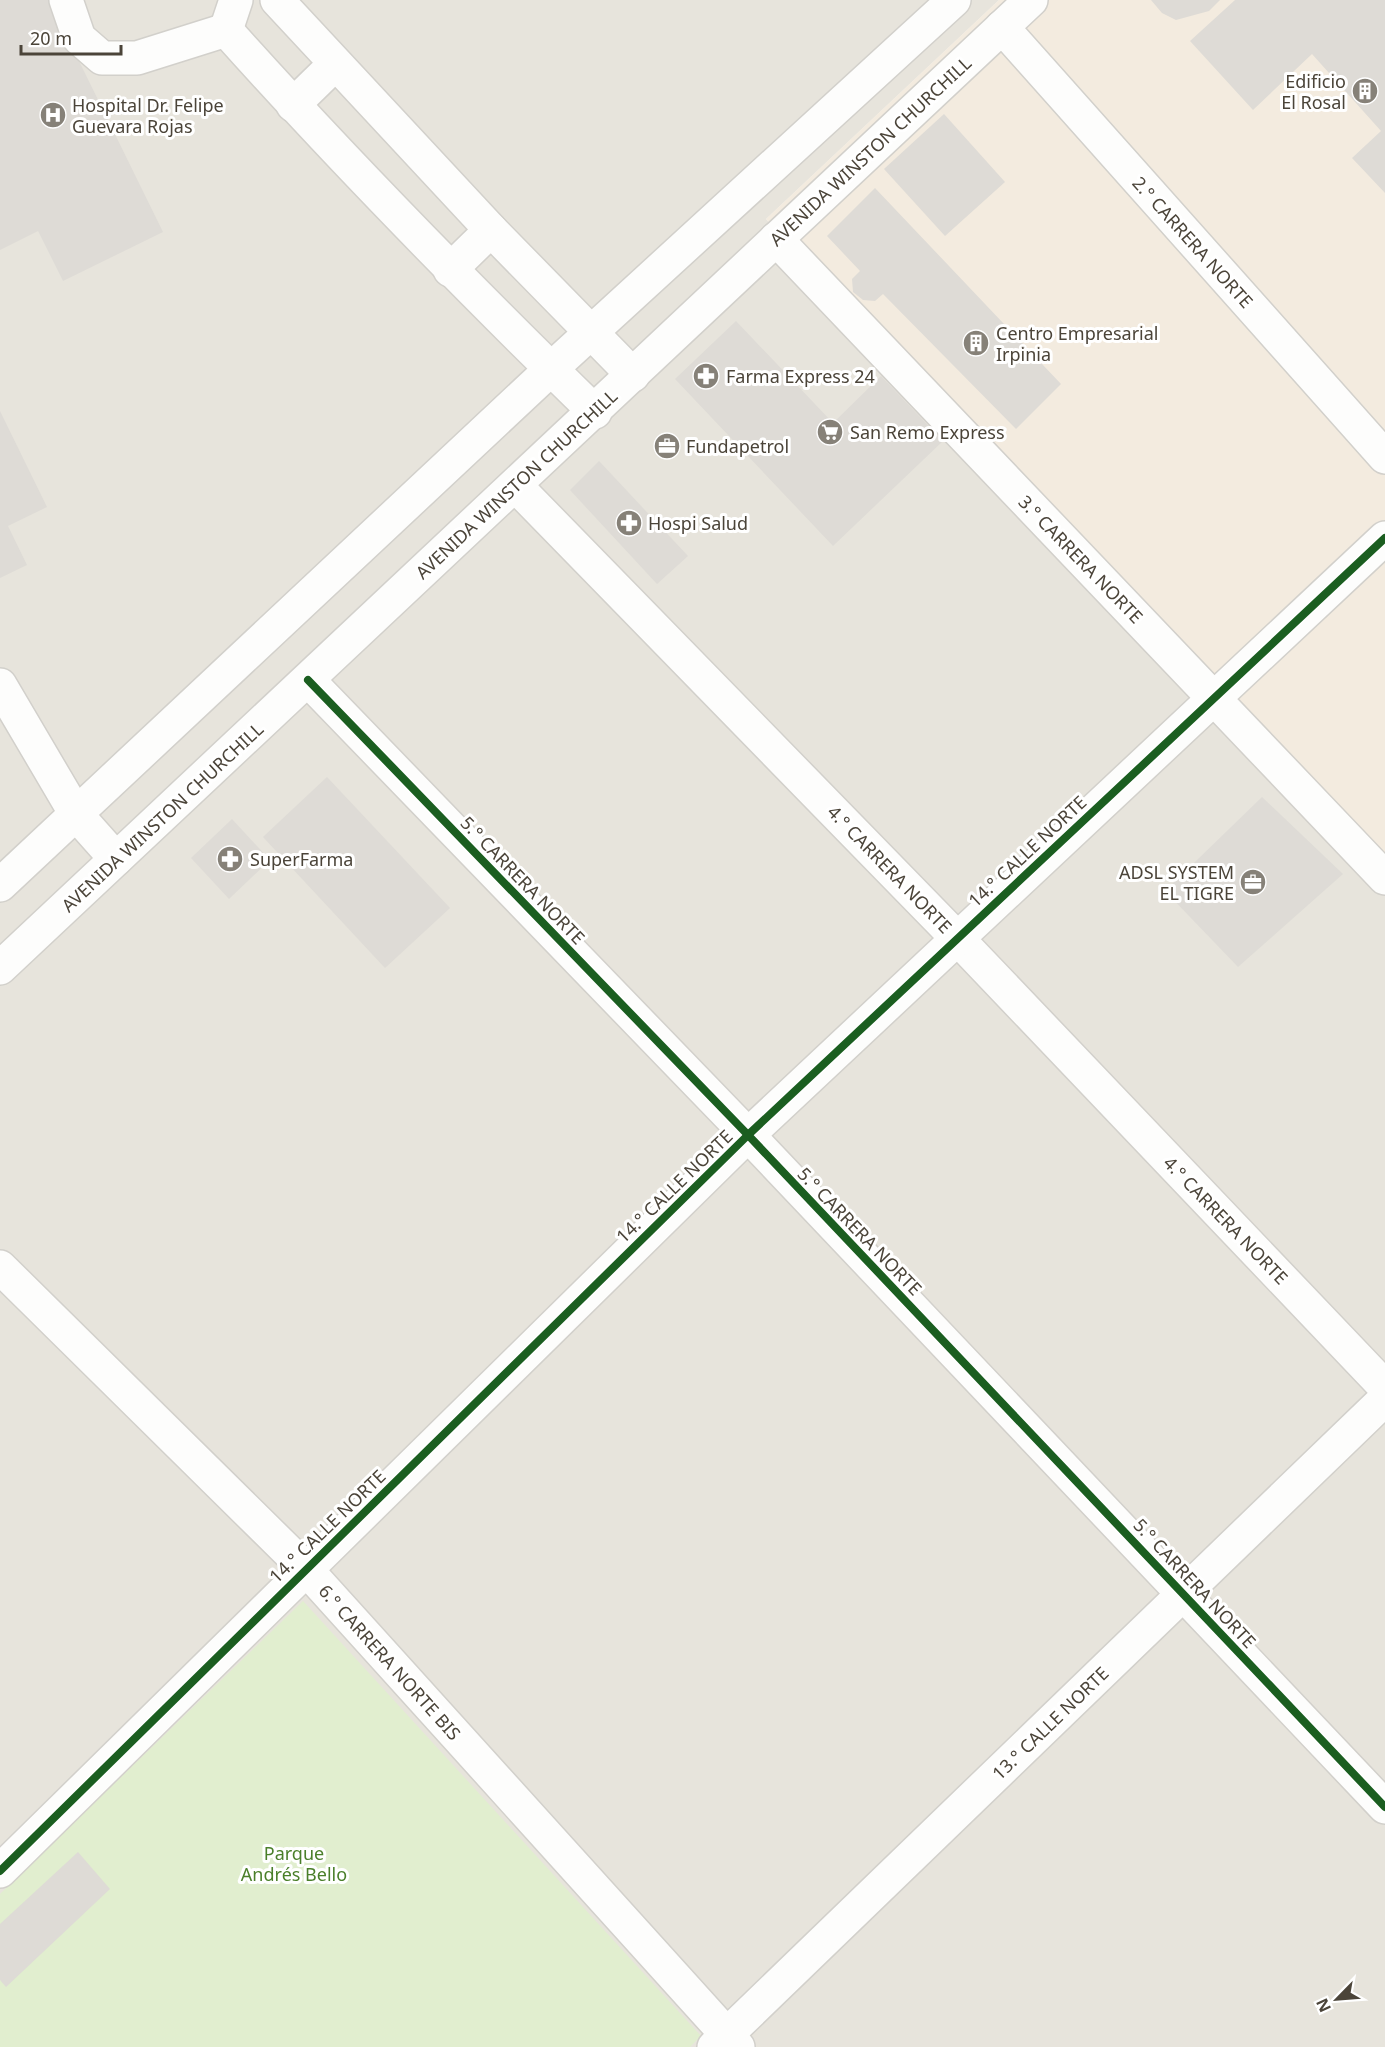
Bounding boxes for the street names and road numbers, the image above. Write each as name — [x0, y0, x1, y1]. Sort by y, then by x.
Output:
street label: AVENIDA WINSTON CHURCHILL — [764, 51, 976, 251]
street label: 2.° CARRERA NORTE — [1128, 171, 1258, 313]
street label: AVENIDA WINSTON CHURCHILL — [410, 384, 622, 584]
street label: 3.° CARRERA NORTE — [1014, 490, 1148, 628]
street label: AVENIDA WINSTON CHURCHILL — [56, 717, 268, 917]
street label: 14.° CALLE NORTE — [963, 790, 1091, 912]
street label: 4.° CARRERA NORTE — [823, 800, 957, 938]
street label: 5.° CARRERA NORTE — [456, 811, 590, 949]
street label: 14.° CALLE NORTE — [611, 1124, 737, 1248]
street label: 4.° CARRERA NORTE — [1159, 1151, 1293, 1289]
street label: 5.° CARRERA NORTE — [793, 1162, 927, 1300]
street label: 14.° CALLE NORTE — [264, 1464, 390, 1588]
street label: 5.° CARRERA NORTE — [1129, 1513, 1261, 1653]
street label: 6.° CARRERA NORTE BIS — [314, 1579, 466, 1745]
street label: 13.° CALLE NORTE — [987, 1661, 1113, 1785]

